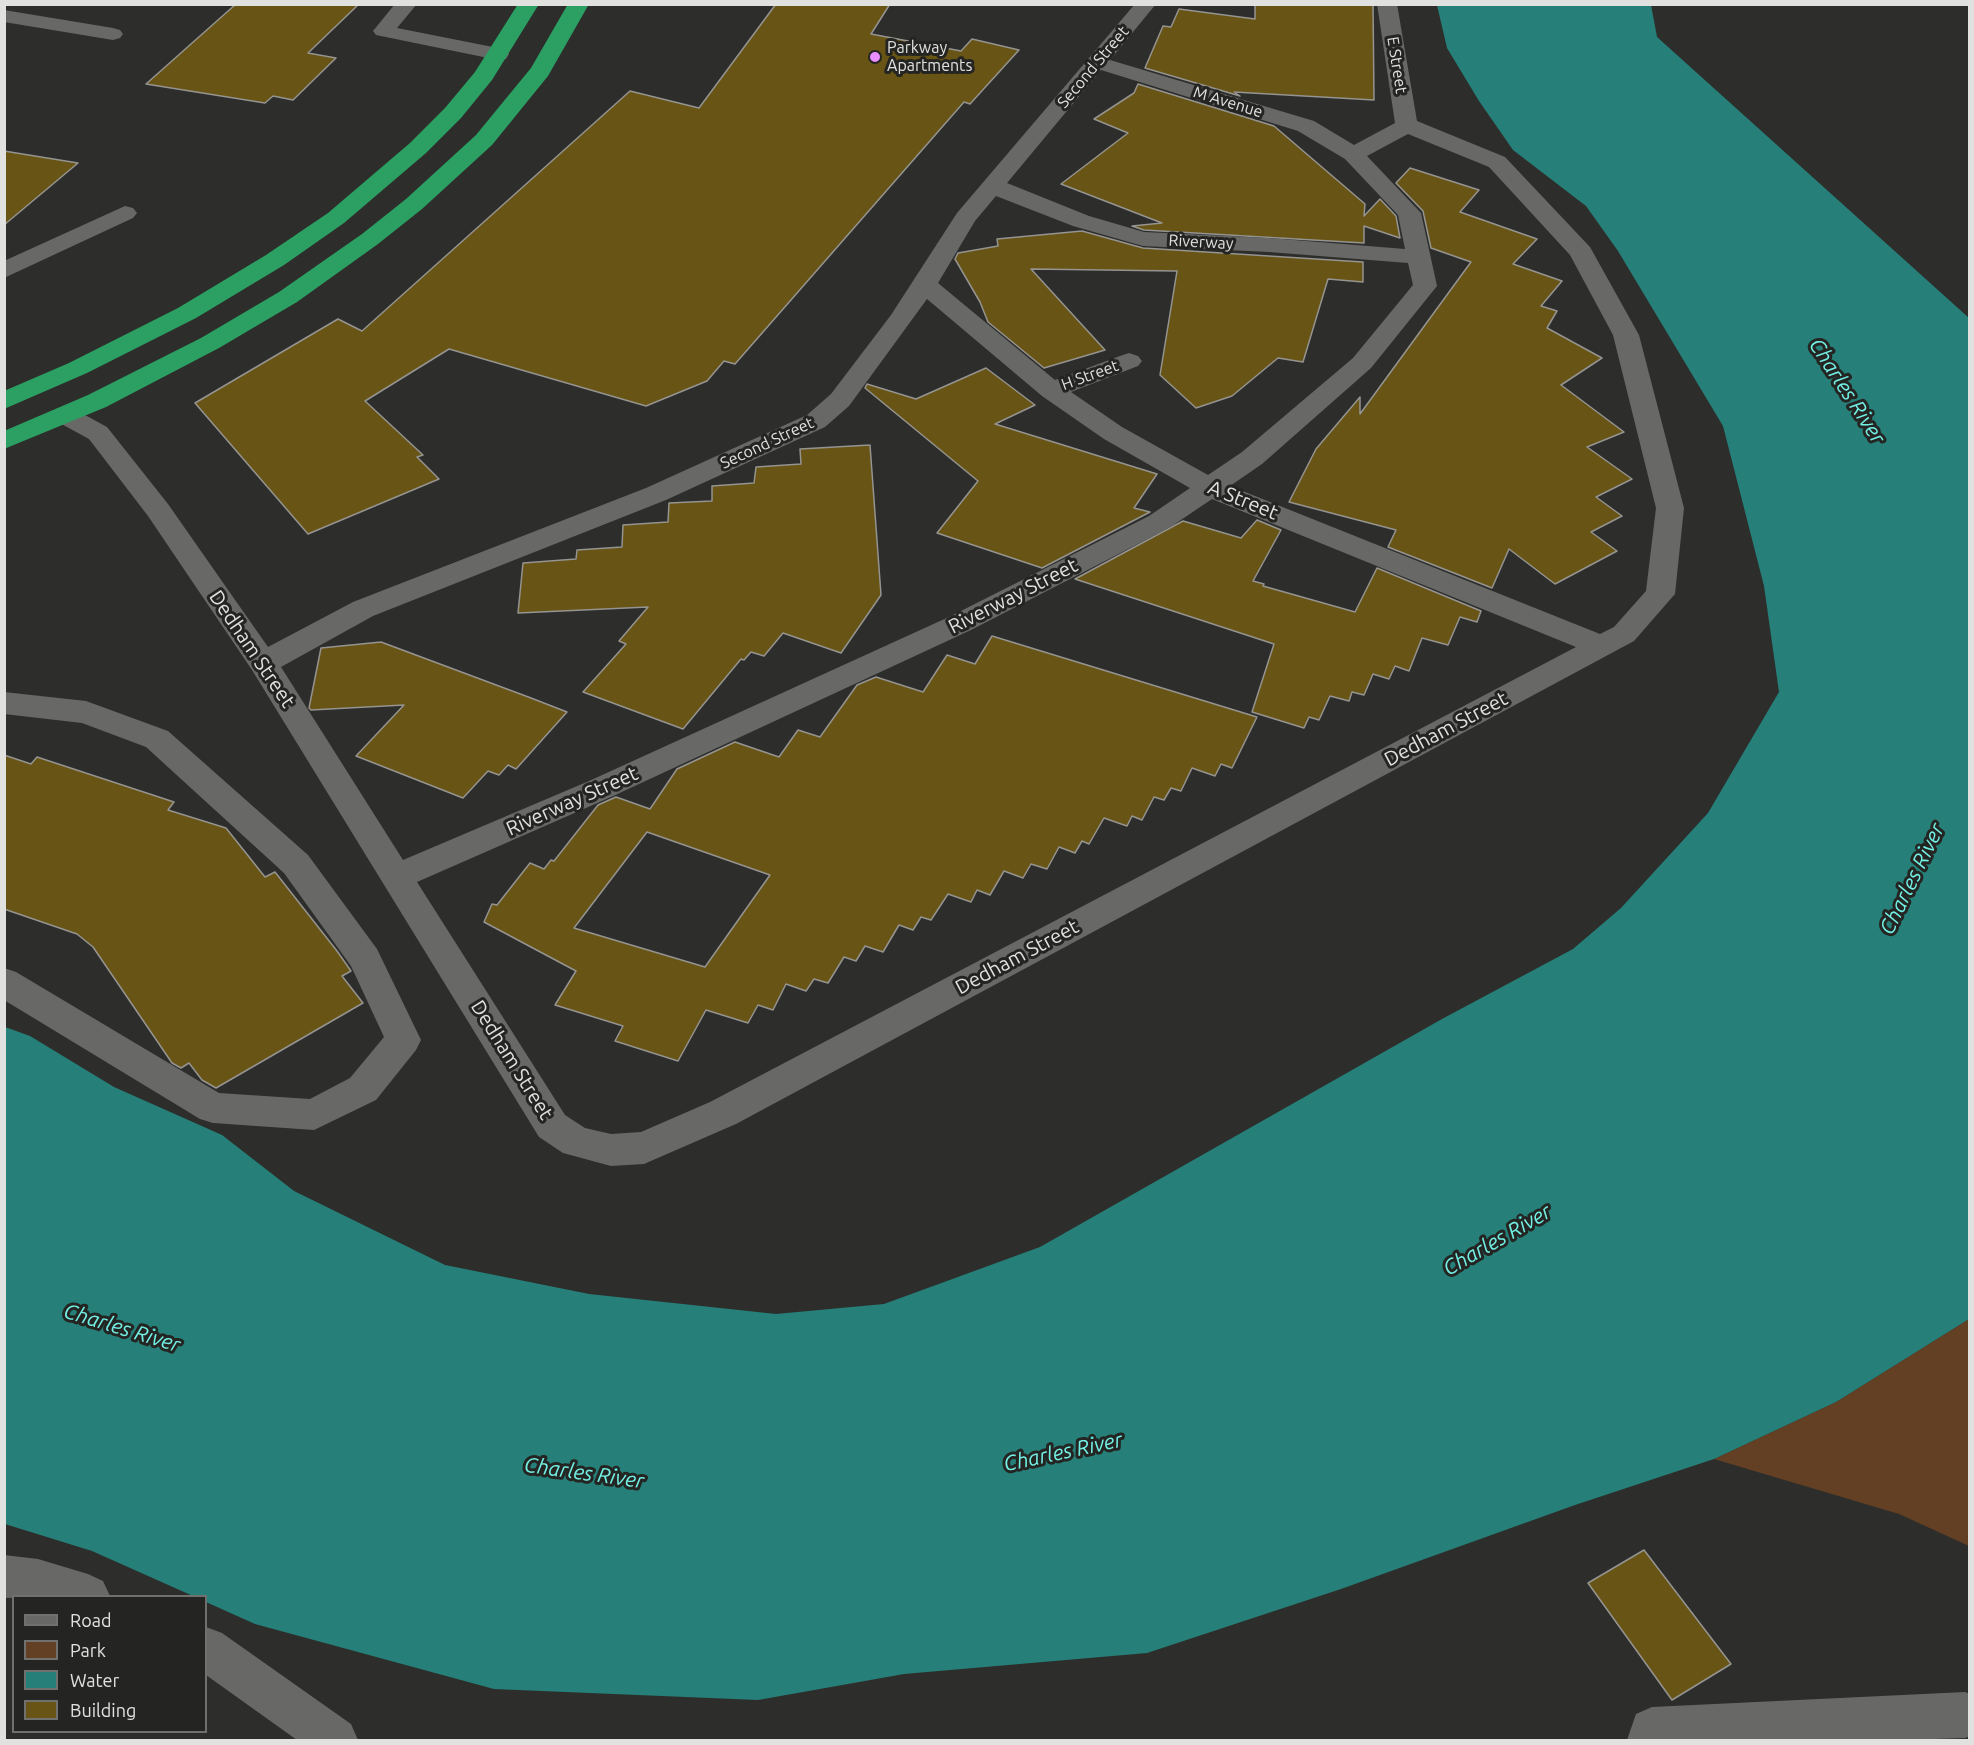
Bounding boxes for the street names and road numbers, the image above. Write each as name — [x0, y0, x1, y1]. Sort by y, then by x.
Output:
street label: Second Street — [1053, 22, 1133, 112]
street label: E Street — [1383, 35, 1411, 95]
street label: M Avenue — [1191, 82, 1265, 122]
street label: Riverway — [1168, 231, 1234, 253]
street label: H Street — [1059, 356, 1121, 394]
street label: Second Street — [717, 413, 817, 473]
street label: A Street — [1204, 475, 1282, 525]
street label: Riverway Street — [944, 553, 1082, 639]
street label: Dedham Street — [204, 586, 300, 712]
street label: Dedham Street — [1380, 686, 1512, 772]
street label: Riverway Street — [502, 761, 642, 841]
street label: Dedham Street — [951, 914, 1083, 1000]
street label: Dedham Street — [466, 996, 558, 1124]

